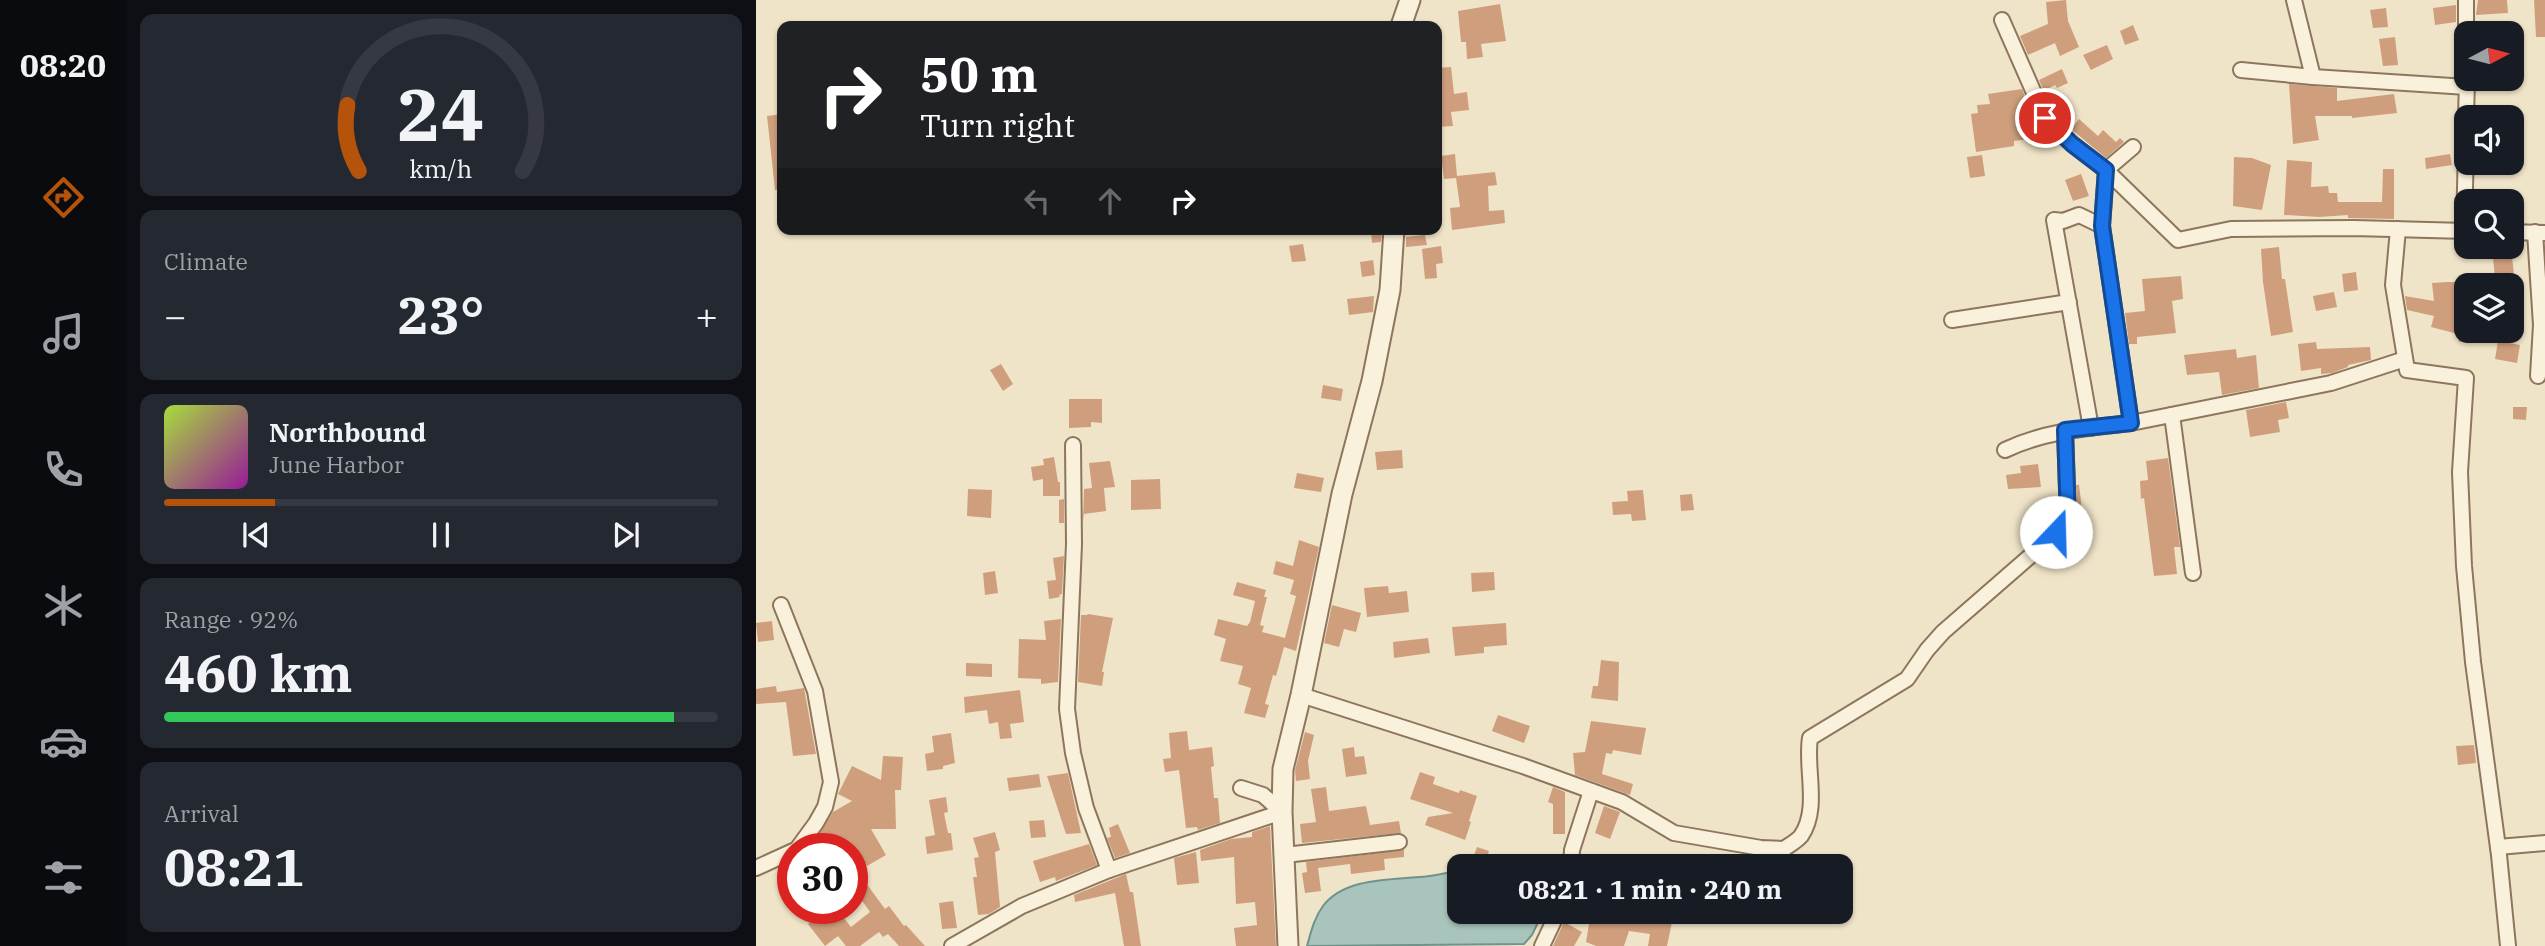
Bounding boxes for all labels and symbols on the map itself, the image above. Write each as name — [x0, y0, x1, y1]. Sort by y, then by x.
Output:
north arrow — [2454, 21, 2524, 91]
pin — [2015, 88, 2075, 148]
position arrow — [2019, 495, 2093, 569]
speed limit sign: 30 — [777, 833, 868, 924]

